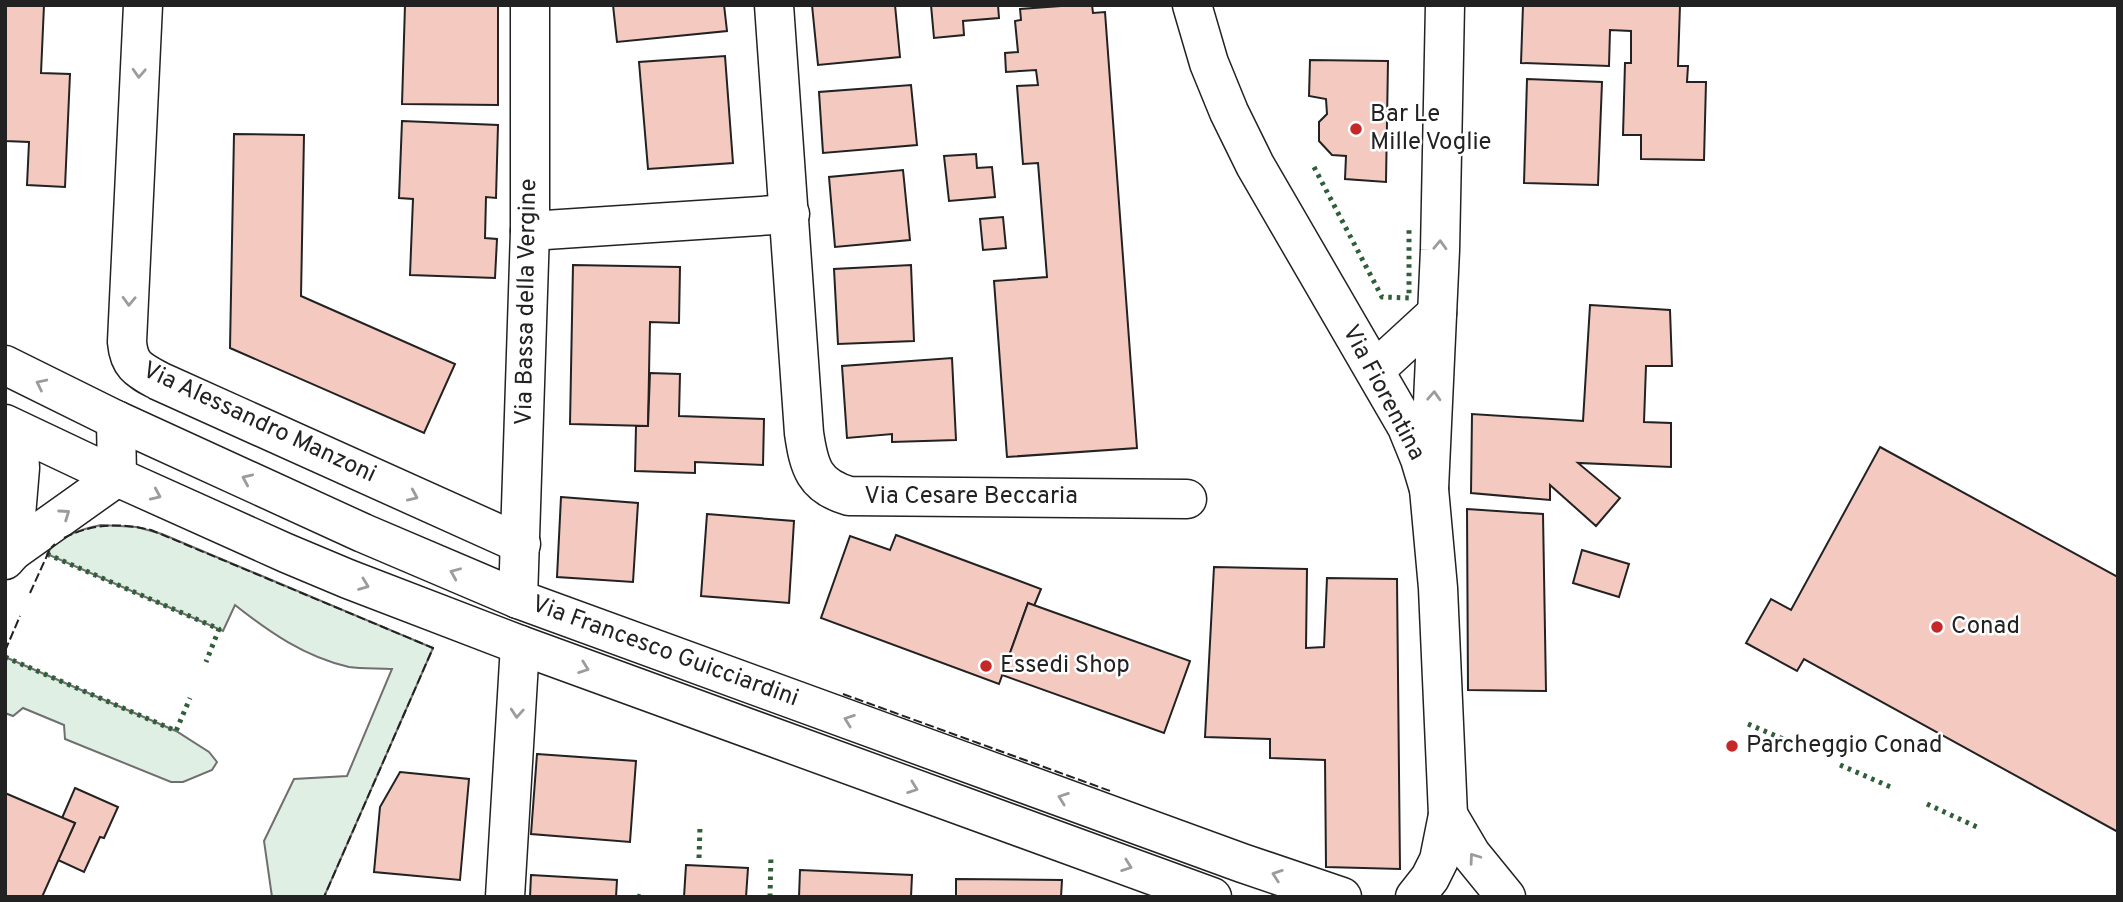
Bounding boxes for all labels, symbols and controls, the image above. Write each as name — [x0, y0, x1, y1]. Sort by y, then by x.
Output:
one-way arrow — [132, 68, 147, 79]
place label: Bar Le Mille Voglie — [1370, 100, 1492, 158]
marker: Bar Le Mille Voglie — [1348, 121, 1364, 137]
street label: Via Bassa della Vergine — [510, 178, 544, 426]
one-way arrow — [1433, 239, 1448, 250]
one-way arrow — [121, 295, 136, 306]
street label: Via Fiorentina — [1335, 320, 1431, 466]
street label: Via Alessandro Manzoni — [137, 356, 381, 490]
one-way arrow — [36, 378, 48, 392]
one-way arrow — [1426, 391, 1441, 402]
one-way arrow — [242, 473, 254, 487]
street label: Via Cesare Beccaria — [864, 482, 1078, 512]
one-way arrow — [149, 487, 161, 501]
one-way arrow — [406, 488, 418, 502]
one-way arrow — [57, 510, 70, 522]
one-way arrow — [449, 567, 461, 581]
one-way arrow — [358, 577, 370, 591]
street label: Via Francesco Guicciardini — [527, 590, 803, 714]
place label: Conad — [1951, 612, 2020, 642]
marker: Conad — [1929, 619, 1945, 635]
place label: Essedi Shop — [1000, 651, 1130, 681]
marker: Essedi Shop — [978, 658, 994, 674]
one-way arrow — [578, 660, 590, 674]
one-way arrow — [509, 708, 524, 719]
one-way arrow — [844, 714, 856, 728]
place label: Parcheggio Conad — [1746, 731, 1943, 761]
marker: Parcheggio Conad — [1724, 738, 1740, 754]
one-way arrow — [907, 780, 919, 794]
one-way arrow — [1057, 792, 1070, 806]
one-way arrow — [1470, 853, 1482, 865]
one-way arrow — [1121, 858, 1133, 872]
one-way arrow — [1271, 869, 1284, 883]

